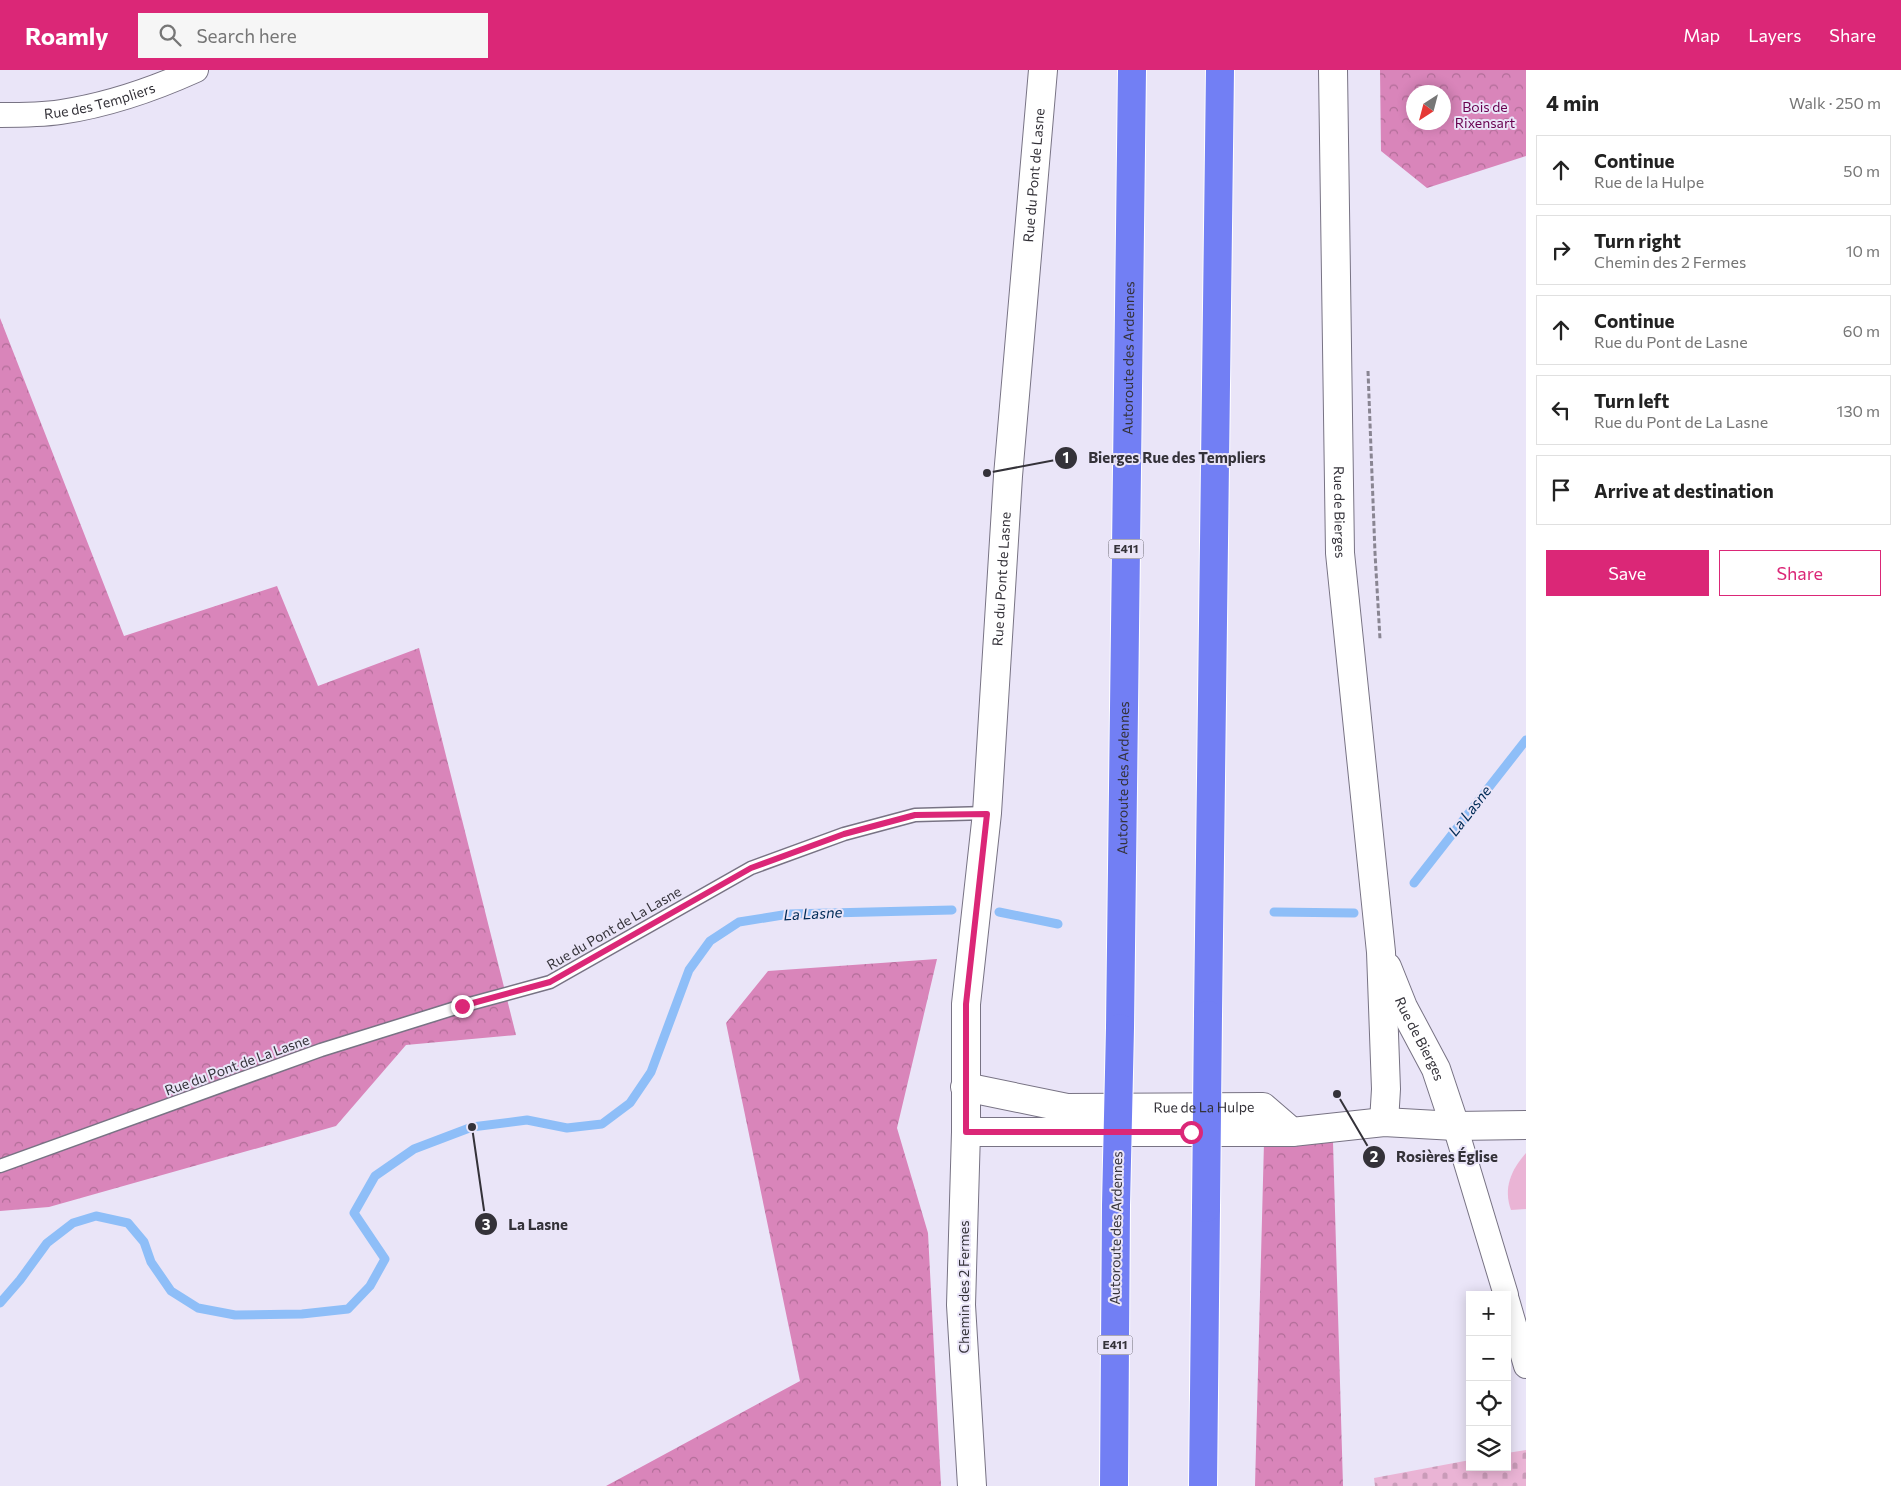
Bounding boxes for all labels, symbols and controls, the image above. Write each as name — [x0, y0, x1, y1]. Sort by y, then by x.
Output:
search box — [138, 13, 488, 58]
text: Roamly — [25, 21, 108, 50]
icon: search — [156, 21, 184, 49]
text: Search here — [196, 24, 297, 47]
text: Map — [1683, 24, 1720, 46]
text: Layers — [1748, 24, 1801, 46]
text: Share — [1829, 24, 1876, 46]
street label: Rue des Templiers — [43, 79, 157, 122]
north arrow — [1406, 85, 1451, 130]
text: 4 min — [1546, 90, 1599, 115]
text: Walk · 250 m — [1789, 93, 1881, 112]
park label: Bois de Rixensart — [1455, 98, 1516, 131]
street label: Rue du Pont de Lasne — [1019, 108, 1048, 243]
text: Continue — [1594, 149, 1674, 172]
icon: ahead — [1547, 156, 1575, 184]
text: 50 m — [1843, 161, 1880, 180]
text: Rue de la Hulpe — [1594, 172, 1704, 191]
text: Turn right — [1594, 229, 1681, 252]
icon: right — [1547, 236, 1575, 264]
text: 10 m — [1846, 241, 1880, 260]
text: Chemin des 2 Fermes — [1594, 252, 1746, 271]
street label: Autoroute des Ardennes — [1118, 281, 1137, 435]
text: Continue — [1594, 309, 1674, 332]
icon: ahead — [1547, 316, 1575, 344]
text: 60 m — [1843, 321, 1880, 340]
text: Rue du Pont de Lasne — [1594, 332, 1748, 351]
text: Turn left — [1594, 389, 1669, 412]
icon: left — [1547, 396, 1575, 424]
text: 130 m — [1837, 401, 1880, 420]
text: Rue du Pont de La Lasne — [1594, 412, 1768, 431]
callout: Bierges Rue des Templiers — [1053, 443, 1276, 473]
text: 1 — [1063, 448, 1069, 466]
text: Bierges Rue des Templiers — [1088, 448, 1266, 466]
street label: Rue de Bierges — [1331, 466, 1349, 559]
icon: arrive — [1547, 476, 1575, 504]
text: Arrive at destination — [1594, 479, 1774, 502]
street label: Rue du Pont de Lasne — [988, 511, 1014, 647]
road number: E411 — [1108, 539, 1144, 558]
button: Save — [1546, 550, 1709, 596]
button: Share — [1719, 550, 1881, 596]
street label: Autoroute des Ardennes — [1113, 701, 1132, 855]
water label: La Lasne — [1444, 782, 1495, 839]
street label: Rue du Pont de La Lasne — [543, 882, 684, 973]
water label: La Lasne — [783, 902, 843, 924]
street label: Rue de Bierges — [1392, 994, 1448, 1083]
route end — [451, 995, 474, 1018]
street label: Rue du Pont de La Lasne — [162, 1030, 311, 1099]
street label: Rue de La Hulpe — [1153, 1098, 1254, 1116]
route start — [1180, 1121, 1203, 1144]
callout: Rosières Église — [1361, 1142, 1508, 1172]
text: 2 — [1370, 1147, 1378, 1165]
text: Rosières Église — [1396, 1147, 1498, 1165]
street label: Autoroute des Ardennes — [1106, 1151, 1125, 1305]
callout: La Lasne — [473, 1209, 578, 1239]
text: 3 — [482, 1215, 491, 1233]
text: La Lasne — [508, 1215, 568, 1233]
street label: Chemin des 2 Fermes — [955, 1220, 972, 1354]
map controls — [1466, 1291, 1511, 1471]
button: + — [1466, 1291, 1511, 1336]
road number: E411 — [1098, 1336, 1132, 1354]
button: − — [1466, 1336, 1511, 1381]
button: locate — [1466, 1381, 1511, 1426]
button: layers — [1466, 1426, 1511, 1471]

